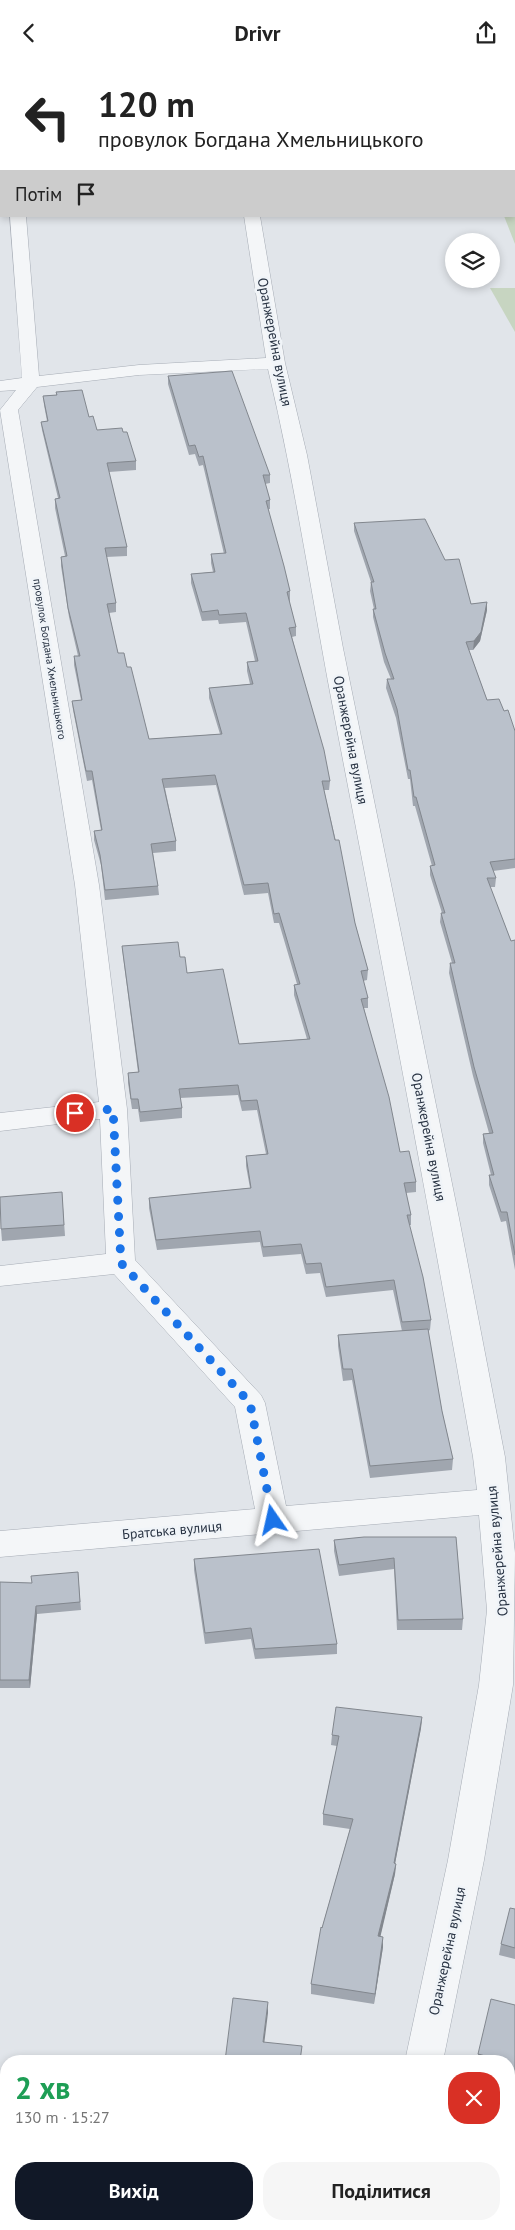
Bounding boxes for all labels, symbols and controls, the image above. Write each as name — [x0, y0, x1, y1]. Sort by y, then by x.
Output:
icon: back — [15, 19, 43, 47]
text: Drivr — [234, 19, 281, 47]
icon: share — [472, 19, 500, 47]
text: 120 m — [98, 81, 195, 127]
icon: left — [15, 85, 80, 150]
text: провулок Богдана Хмельницького — [98, 125, 424, 153]
icon: arrive — [72, 180, 100, 208]
text: Потім — [15, 182, 62, 206]
map controls — [445, 233, 500, 288]
button: layers — [445, 233, 500, 288]
street label: Оранжерейна вулиця — [254, 276, 296, 408]
street label: провулок Богдана Хмельницького — [30, 578, 70, 741]
street label: Оранжерейна вулиця — [330, 674, 372, 806]
street label: Оранжерейна вулиця — [408, 1071, 450, 1203]
pin — [54, 1092, 96, 1134]
icon: arrive — [61, 1099, 89, 1127]
street label: Оранжерейна вулиця — [482, 1485, 512, 1617]
position arrow — [246, 1493, 298, 1545]
street label: Братська вулиця — [121, 1517, 223, 1543]
street label: Оранжерейна вулиця — [425, 1885, 469, 2017]
text: 2 хв — [15, 2068, 71, 2107]
button: close — [448, 2072, 500, 2124]
text: 130 m · 15:27 — [15, 2107, 110, 2127]
button: Вихід — [15, 2162, 253, 2220]
button: Поділитися — [263, 2162, 500, 2220]

